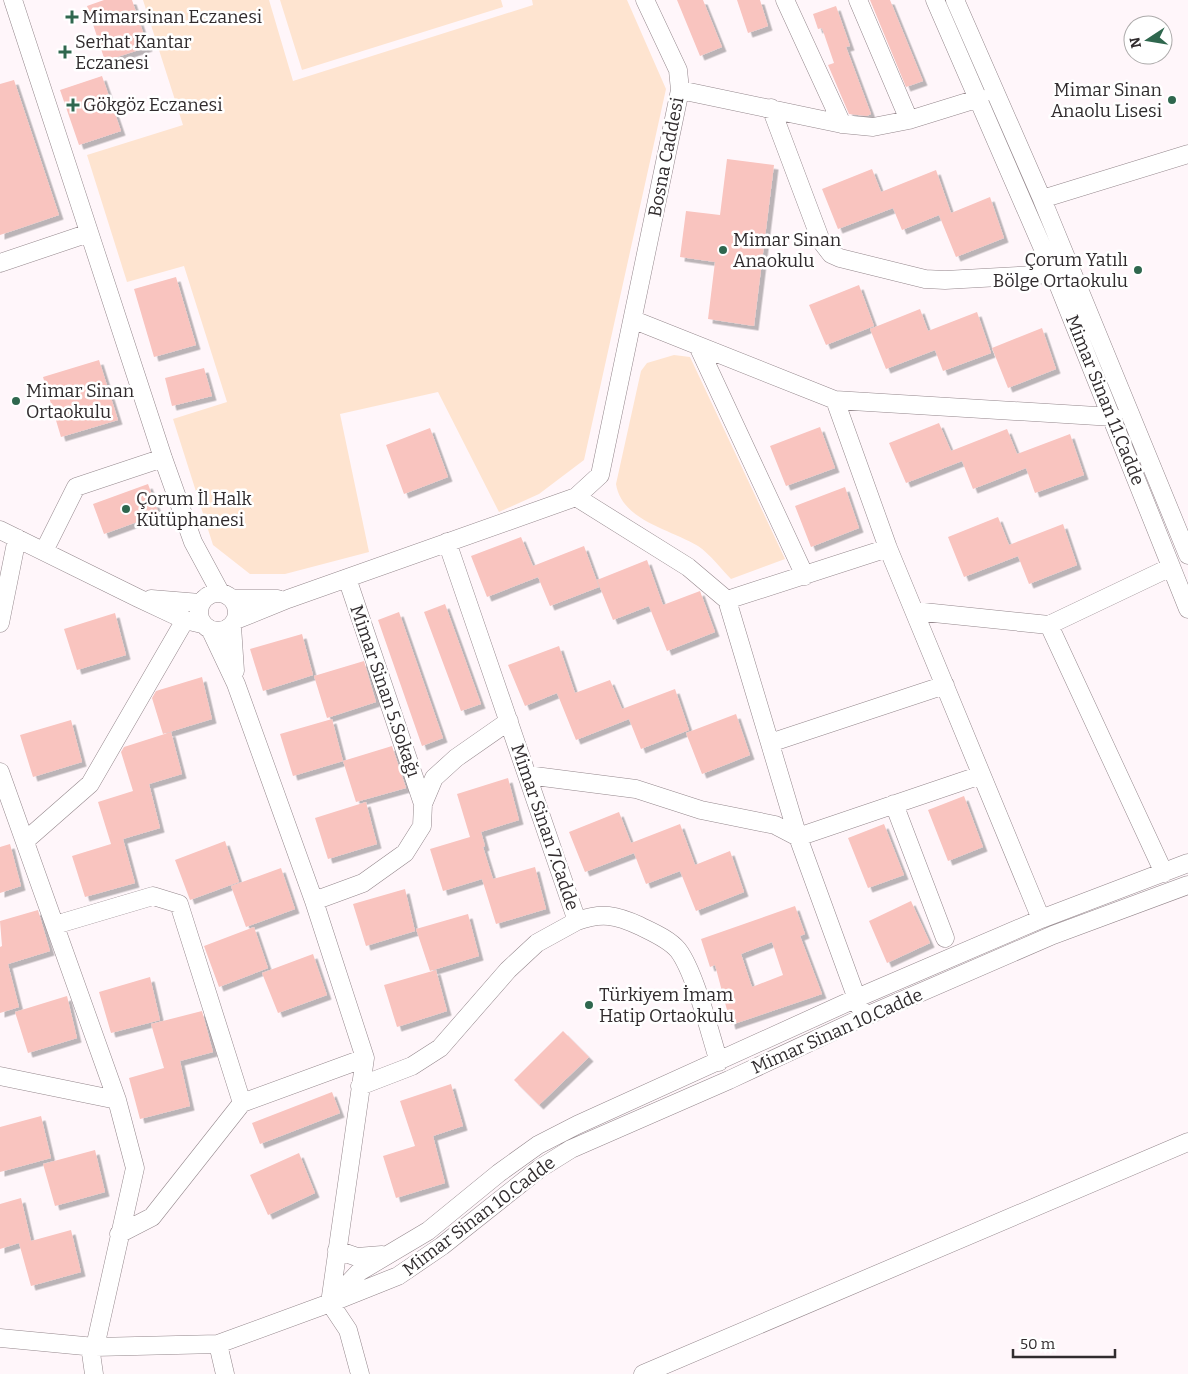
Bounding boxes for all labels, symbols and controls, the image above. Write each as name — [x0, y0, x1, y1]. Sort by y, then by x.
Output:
place label: Mimarsinan Eczanesi — [82, 6, 262, 28]
marker: Mimarsinan Eczanesi — [66, 11, 78, 23]
north arrow — [1123, 15, 1173, 65]
place label: Serhat Kantar Eczanesi — [75, 31, 192, 74]
text: N — [1126, 35, 1145, 50]
marker: Serhat Kantar Eczanesi — [59, 46, 71, 58]
place label: Mimar Sinan Anaolu Lisesi — [1051, 79, 1163, 122]
place label: Gökgöz Eczanesi — [83, 94, 223, 116]
marker: Mimar Sinan Anaolu Lisesi — [1166, 94, 1178, 106]
street label: Bosna Caddesi — [644, 95, 688, 219]
marker: Gökgöz Eczanesi — [67, 99, 79, 111]
place label: Mimar Sinan Anaokulu — [733, 229, 842, 272]
marker: Mimar Sinan Anaokulu — [717, 244, 729, 256]
place label: Çorum Yatılı Bölge Ortaokulu — [993, 249, 1128, 292]
marker: Çorum Yatılı Bölge Ortaokulu — [1132, 264, 1144, 276]
street label: Mimar Sinan 11.Cadde — [1061, 312, 1149, 488]
place label: Mimar Sinan Ortaokulu — [26, 380, 135, 423]
marker: Mimar Sinan Ortaokulu — [10, 395, 22, 407]
place label: Çorum İl Halk Kütüphanesi — [136, 488, 252, 531]
marker: Çorum İl Halk Kütüphanesi — [120, 503, 132, 515]
street label: Mimar Sinan 5.Sokağı — [345, 602, 425, 780]
street label: Mimar Sinan 7.Cadde — [506, 741, 584, 913]
street label: Mimar Sinan 10.Cadde — [748, 983, 926, 1079]
place label: Türkiyem İmam Hatip Ortaokulu — [599, 984, 734, 1027]
marker: Türkiyem İmam Hatip Ortaokulu — [583, 999, 595, 1011]
street label: Mimar Sinan 10.Cadde — [399, 1152, 559, 1280]
scale bar — [1013, 1326, 1116, 1358]
text: 50 m — [1020, 1335, 1056, 1353]

